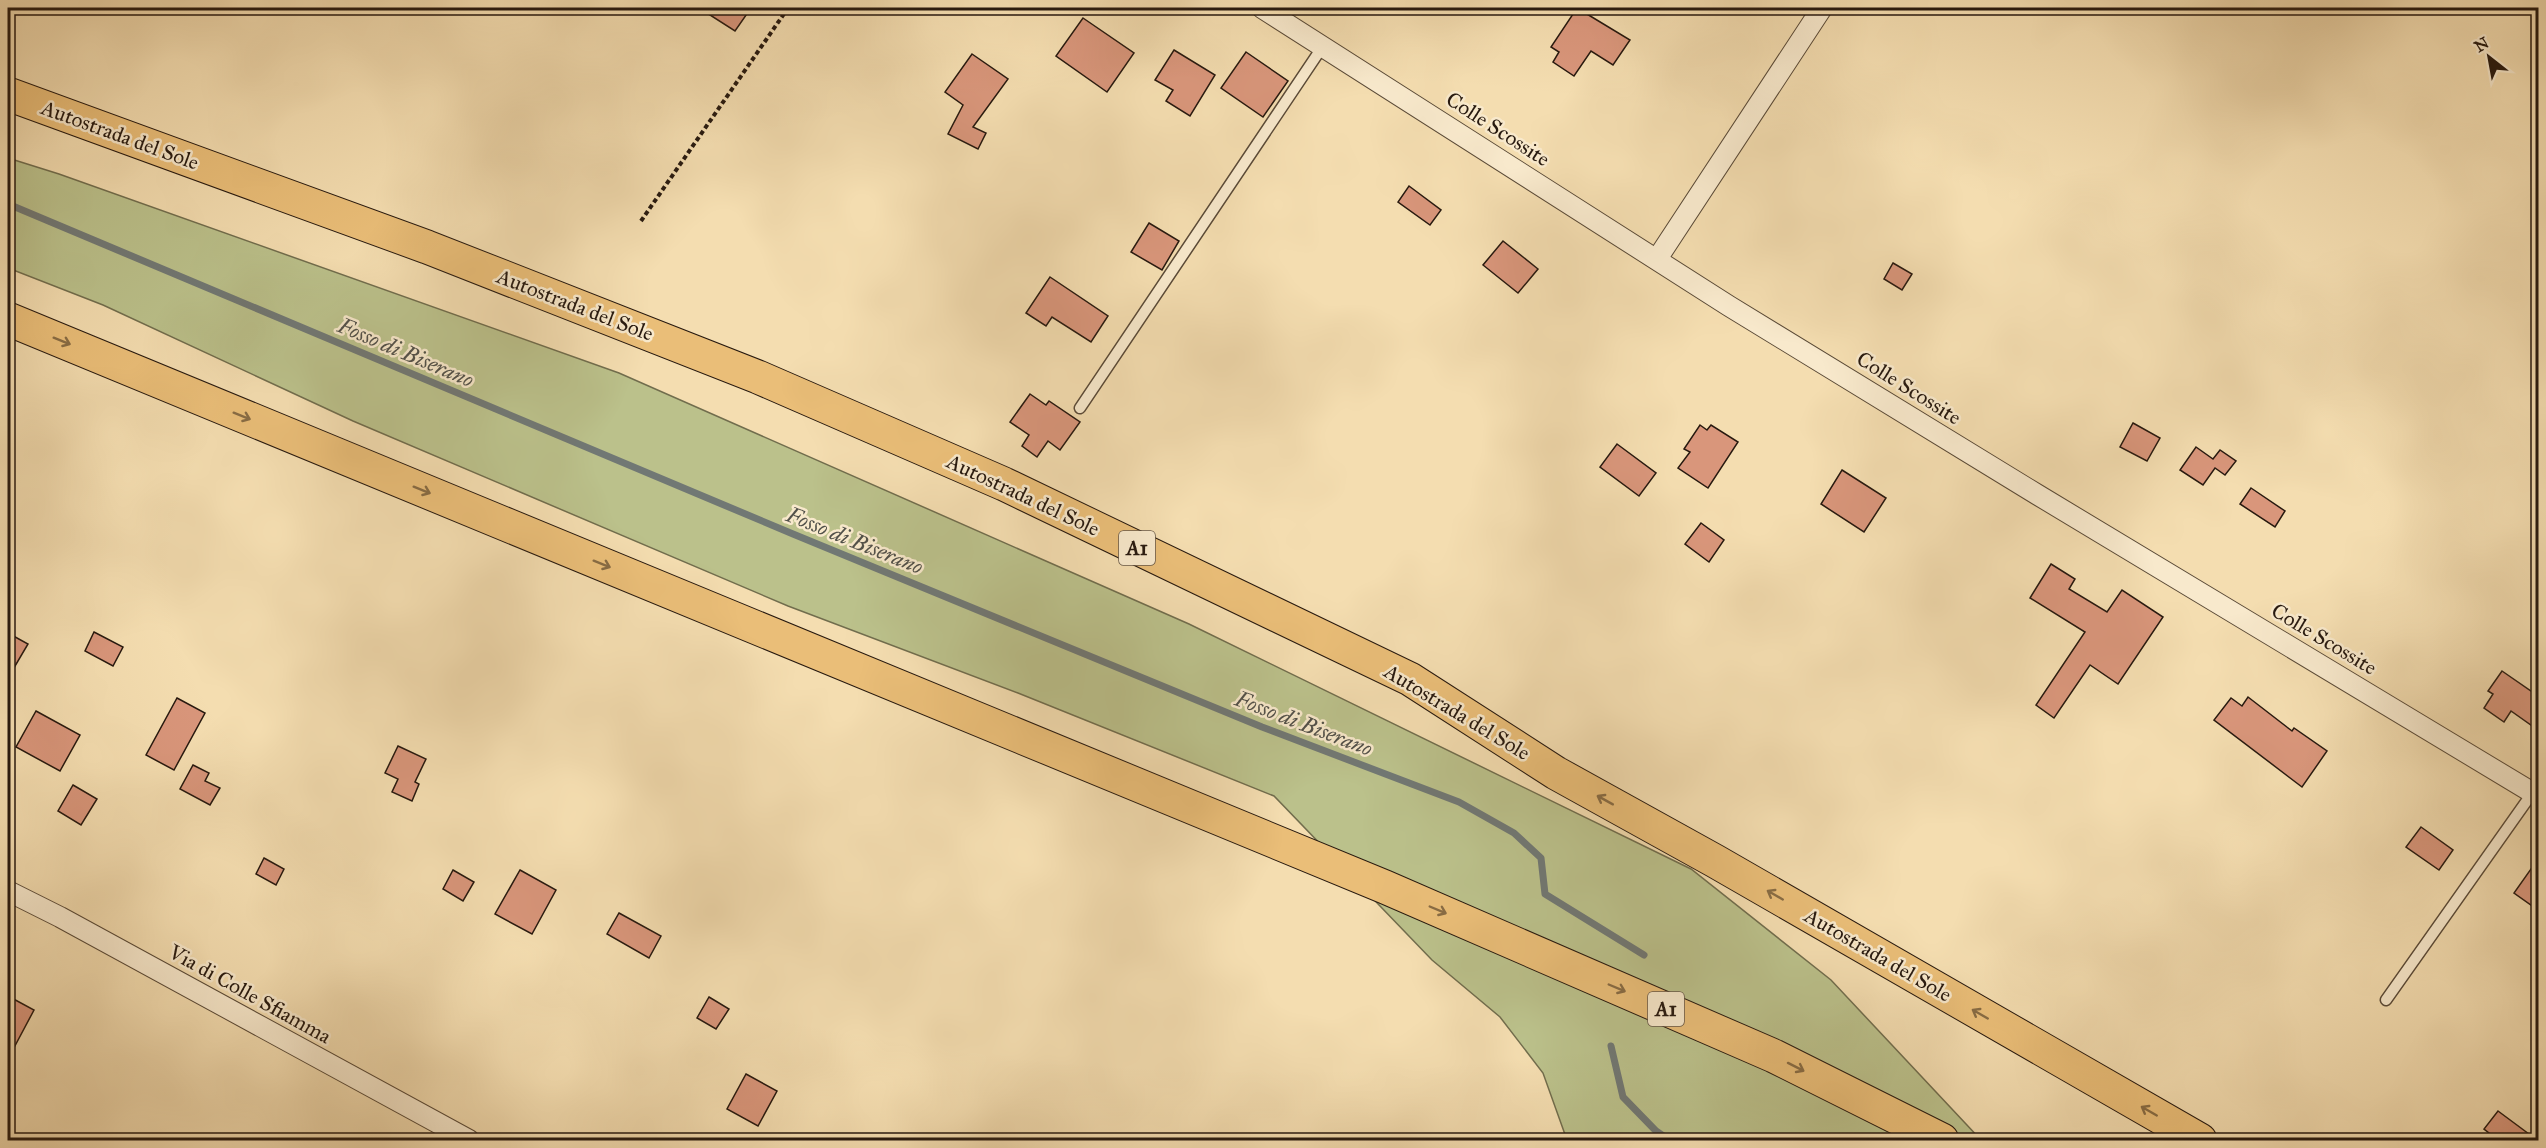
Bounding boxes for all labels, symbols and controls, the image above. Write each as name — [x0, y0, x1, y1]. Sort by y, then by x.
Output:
north arrow — [2459, 27, 2519, 87]
text: N — [2471, 33, 2493, 56]
street label: Colle Scossite — [1441, 86, 1555, 172]
street label: Autostrada del Sole — [37, 94, 203, 176]
street label: Autostrada del Sole — [492, 263, 657, 347]
water label: Fosso di Biserano — [333, 311, 478, 393]
one-way arrow — [52, 336, 70, 347]
street label: Colle Scossite — [1852, 346, 1966, 431]
one-way arrow — [232, 411, 251, 422]
street label: Autostrada del Sole — [942, 448, 1104, 542]
one-way arrow — [412, 485, 431, 496]
water label: Fosso di Biserano — [782, 500, 927, 580]
road number: A1 — [1119, 531, 1155, 565]
one-way arrow — [593, 559, 611, 570]
street label: Colle Scossite — [2267, 597, 2382, 681]
street label: Autostrada del Sole — [1378, 658, 1535, 766]
water label: Fosso di Biserano — [1230, 685, 1376, 762]
one-way arrow — [1596, 794, 1614, 805]
one-way arrow — [1767, 889, 1784, 901]
street label: Autostrada del Sole — [1799, 902, 1956, 1008]
one-way arrow — [1429, 905, 1447, 917]
street label: Via di Colle Sfiamma — [163, 938, 336, 1049]
one-way arrow — [1608, 983, 1626, 994]
road number: A1 — [1648, 992, 1684, 1026]
one-way arrow — [1972, 1007, 1989, 1019]
one-way arrow — [1786, 1061, 1804, 1073]
one-way arrow — [2141, 1105, 2158, 1117]

